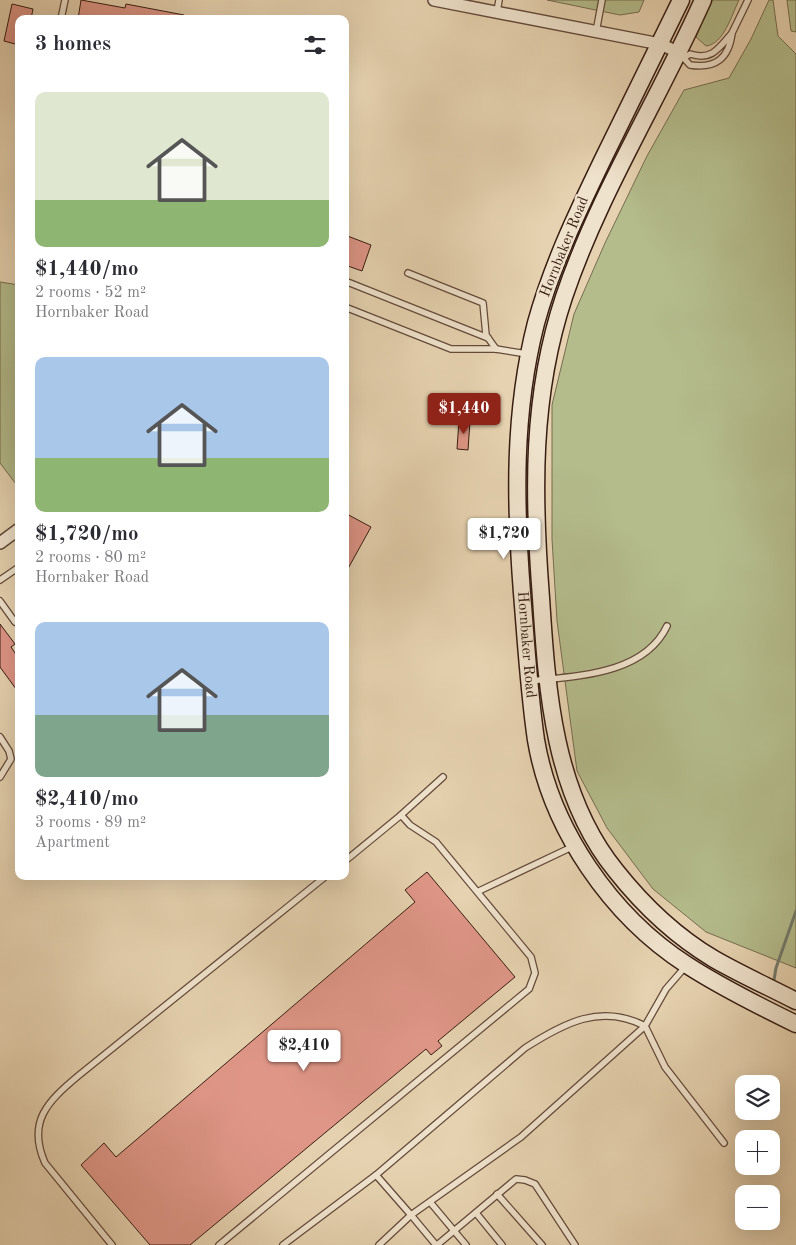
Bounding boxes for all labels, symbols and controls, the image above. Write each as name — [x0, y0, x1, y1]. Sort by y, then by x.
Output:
icon: filters — [301, 31, 329, 59]
text: 3 homes — [35, 34, 111, 55]
icon: home — [137, 125, 227, 215]
street label: Hornbaker Road — [538, 194, 592, 299]
text: $1,440/mo — [35, 259, 139, 280]
text: 2 rooms · 52 m² — [35, 285, 146, 301]
text: Hornbaker Road — [35, 305, 149, 321]
icon: home — [137, 390, 227, 480]
pin: $1,440 — [423, 392, 505, 435]
text: $1,440 — [439, 401, 489, 417]
pin: $1,720 — [463, 518, 545, 560]
text: $1,720/mo — [35, 524, 139, 545]
text: $1,720 — [479, 526, 529, 542]
text: 2 rooms · 80 m² — [35, 550, 146, 566]
text: Hornbaker Road — [35, 570, 149, 586]
street label: Hornbaker Road — [514, 591, 538, 699]
icon: home — [137, 655, 227, 745]
text: $2,410/mo — [35, 789, 139, 810]
text: 3 rooms · 89 m² — [35, 815, 146, 831]
text: Apartment — [35, 835, 110, 851]
pin: $2,410 — [263, 1030, 345, 1072]
text: $2,410 — [279, 1038, 329, 1054]
map controls — [735, 1075, 780, 1230]
button: layers — [735, 1075, 780, 1120]
button: + — [735, 1130, 780, 1175]
button: − — [735, 1185, 780, 1230]

